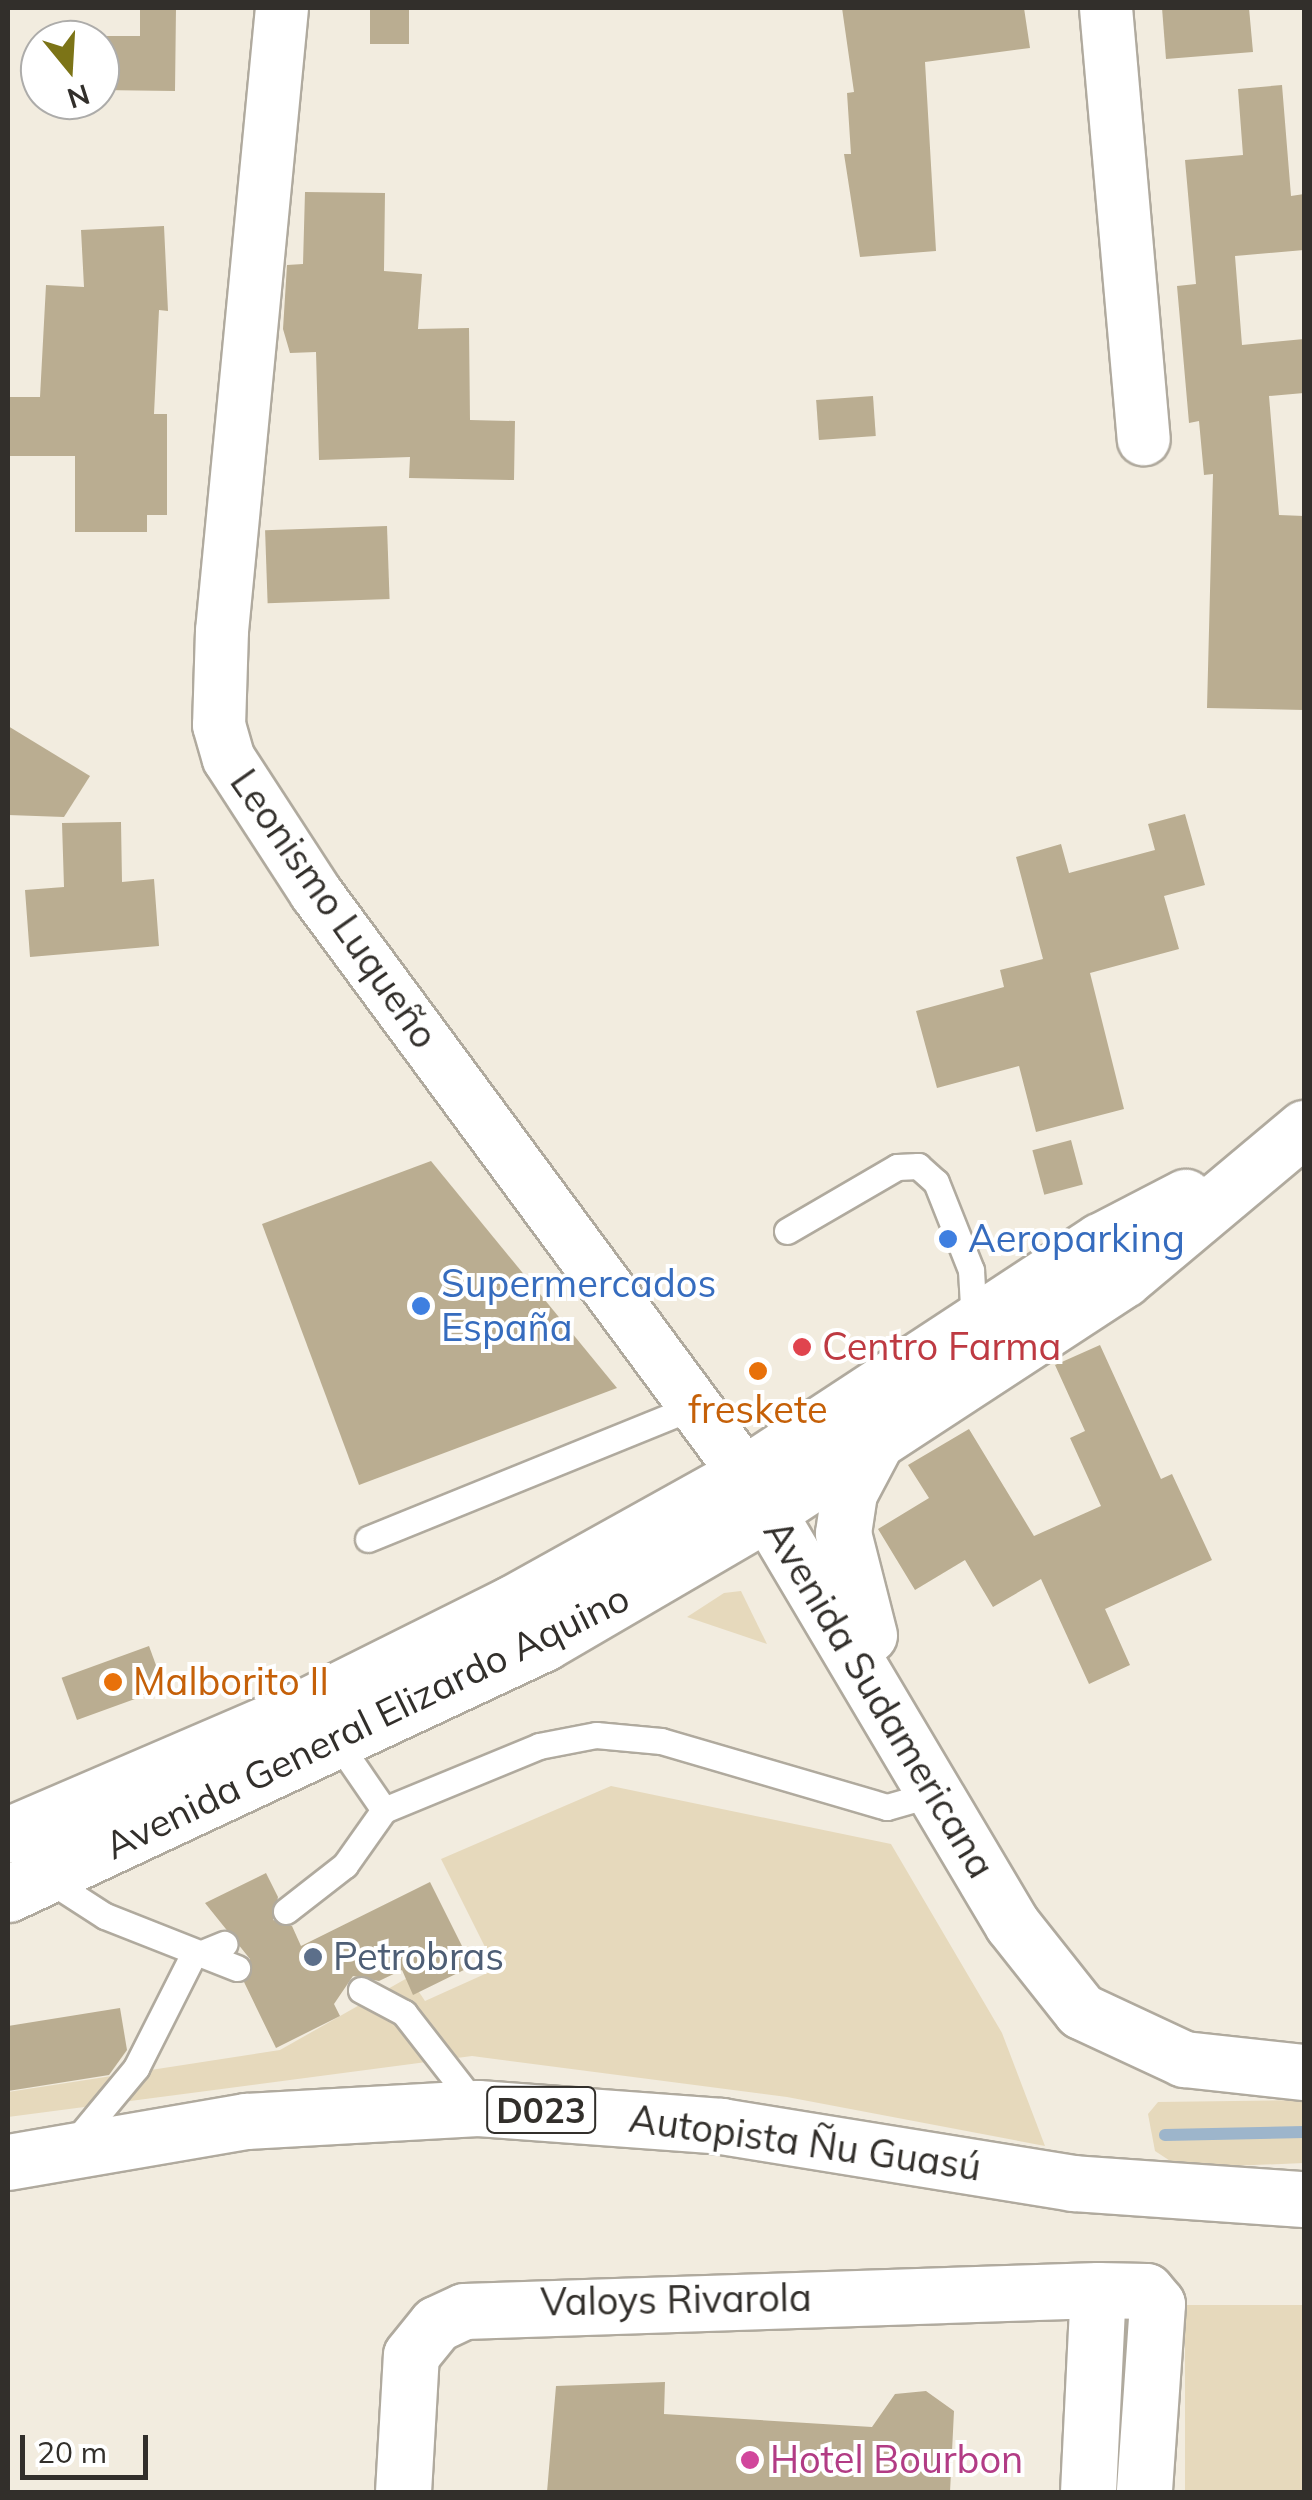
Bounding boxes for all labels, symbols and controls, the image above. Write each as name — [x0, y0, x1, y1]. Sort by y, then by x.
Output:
north arrow — [20, 20, 120, 120]
text: N — [63, 77, 94, 117]
street label: Leonismo Luqueño — [221, 761, 447, 1057]
place label: Aeroparking — [968, 1216, 1185, 1262]
marker: Aeroparking — [937, 1228, 959, 1250]
place label: Supermercados España — [441, 1261, 716, 1350]
marker: Supermercados España — [410, 1295, 432, 1317]
place label: Centro Farma — [822, 1324, 1061, 1370]
marker: Centro Farma — [791, 1336, 813, 1358]
marker: freskete — [747, 1360, 769, 1382]
place label: freskete — [688, 1387, 828, 1433]
street label: Avenida Sudamericana — [754, 1512, 1004, 1886]
street label: Avenida General Elizardo Aquino — [98, 1575, 636, 1869]
place label: Malborito II — [133, 1659, 329, 1705]
marker: Malborito II — [102, 1671, 124, 1693]
place label: Petrobras — [333, 1934, 504, 1980]
marker: Petrobras — [302, 1946, 324, 1968]
road number: D023 — [486, 2080, 596, 2140]
street label: Autopista Ñu Guasú — [626, 2096, 984, 2190]
street label: Valoys Rivarola — [540, 2275, 812, 2325]
scale bar — [25, 2415, 152, 2477]
text: 20 m — [37, 2433, 107, 2471]
place label: Hotel Bourbon — [770, 2437, 1023, 2483]
marker: Hotel Bourbon — [739, 2449, 761, 2471]

